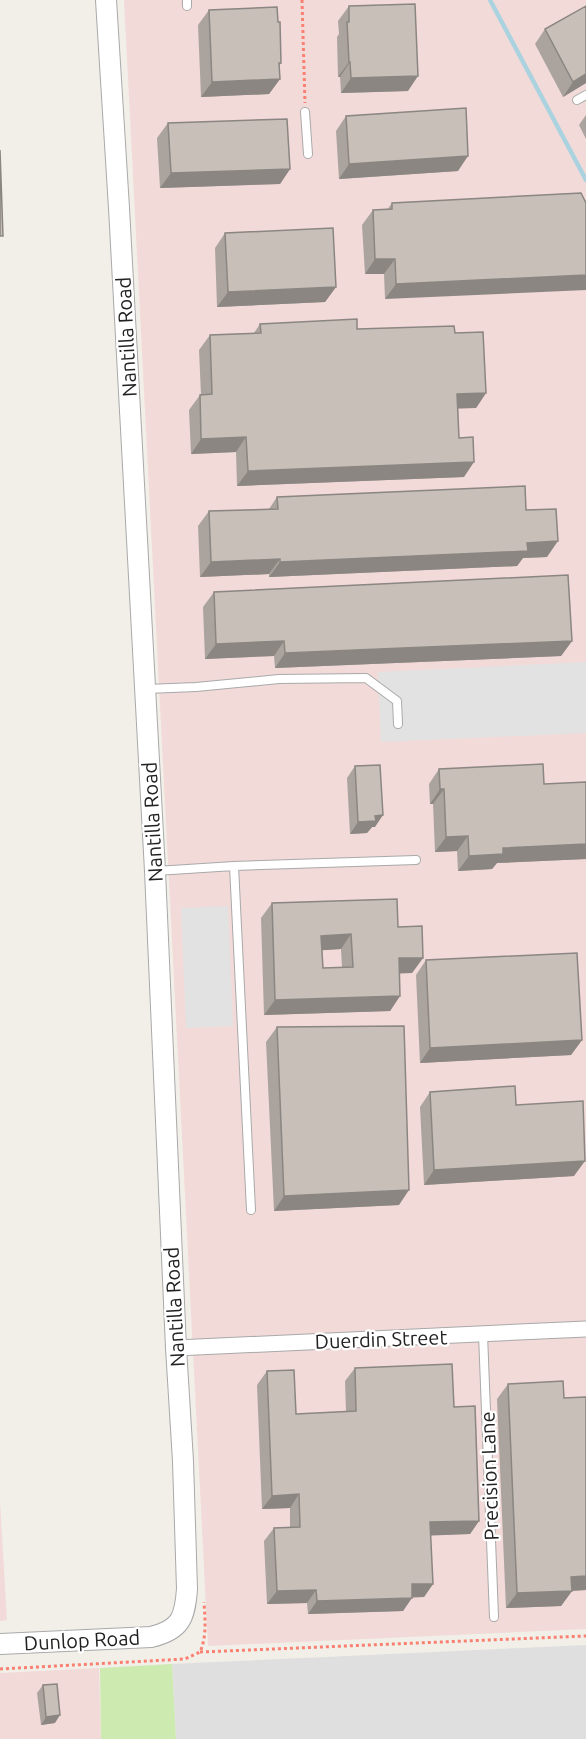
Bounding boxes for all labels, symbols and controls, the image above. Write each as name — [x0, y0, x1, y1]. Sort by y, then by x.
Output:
street label: Nantilla Road — [111, 276, 141, 398]
street label: Nantilla Road — [137, 761, 167, 883]
street label: Nantilla Road — [159, 1246, 189, 1368]
street label: Duerdin Street — [314, 1325, 448, 1353]
street label: Precision Lane — [475, 1411, 503, 1541]
street label: Dunlop Road — [23, 1625, 141, 1655]

